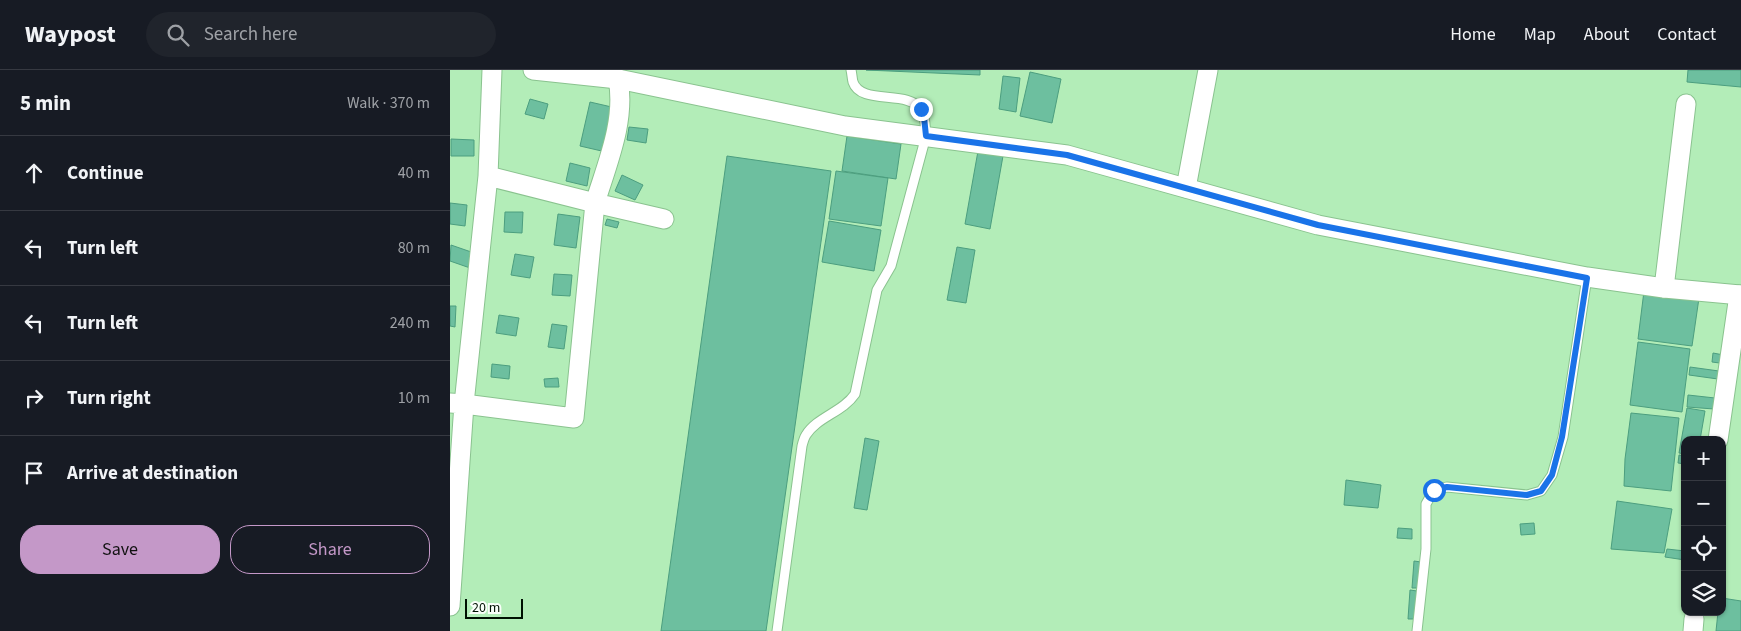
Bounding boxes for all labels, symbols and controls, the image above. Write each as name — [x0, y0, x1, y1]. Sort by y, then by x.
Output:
search box — [146, 12, 496, 57]
text: Waypost — [25, 17, 116, 52]
icon: search — [164, 21, 192, 49]
text: Search here — [204, 21, 297, 48]
text: Home — [1450, 22, 1496, 47]
text: Map — [1524, 22, 1556, 47]
text: About — [1584, 22, 1629, 47]
text: Contact — [1657, 22, 1716, 47]
text: 5 min — [20, 88, 71, 118]
text: Walk · 370 m — [347, 92, 430, 114]
route end — [910, 98, 933, 121]
icon: ahead — [20, 159, 48, 187]
text: Continue — [67, 160, 144, 187]
text: 40 m — [398, 162, 430, 184]
icon: left — [20, 234, 48, 262]
text: Turn left — [67, 235, 138, 262]
text: 80 m — [398, 237, 430, 259]
icon: left — [20, 309, 48, 337]
text: Turn left — [67, 310, 138, 337]
text: 240 m — [390, 312, 430, 334]
icon: right — [20, 384, 48, 412]
text: Turn right — [67, 385, 151, 412]
text: 10 m — [398, 387, 430, 409]
map controls — [1681, 436, 1726, 616]
button: + — [1681, 436, 1726, 481]
icon: arrive — [20, 459, 48, 487]
text: Arrive at destination — [67, 460, 238, 487]
route start — [1423, 479, 1446, 502]
button: − — [1681, 481, 1726, 526]
button: Save — [20, 525, 220, 574]
button: Share — [230, 525, 430, 574]
button: locate — [1681, 526, 1726, 571]
button: layers — [1681, 571, 1726, 616]
scale bar — [465, 596, 522, 619]
text: 20 m — [472, 598, 500, 618]

